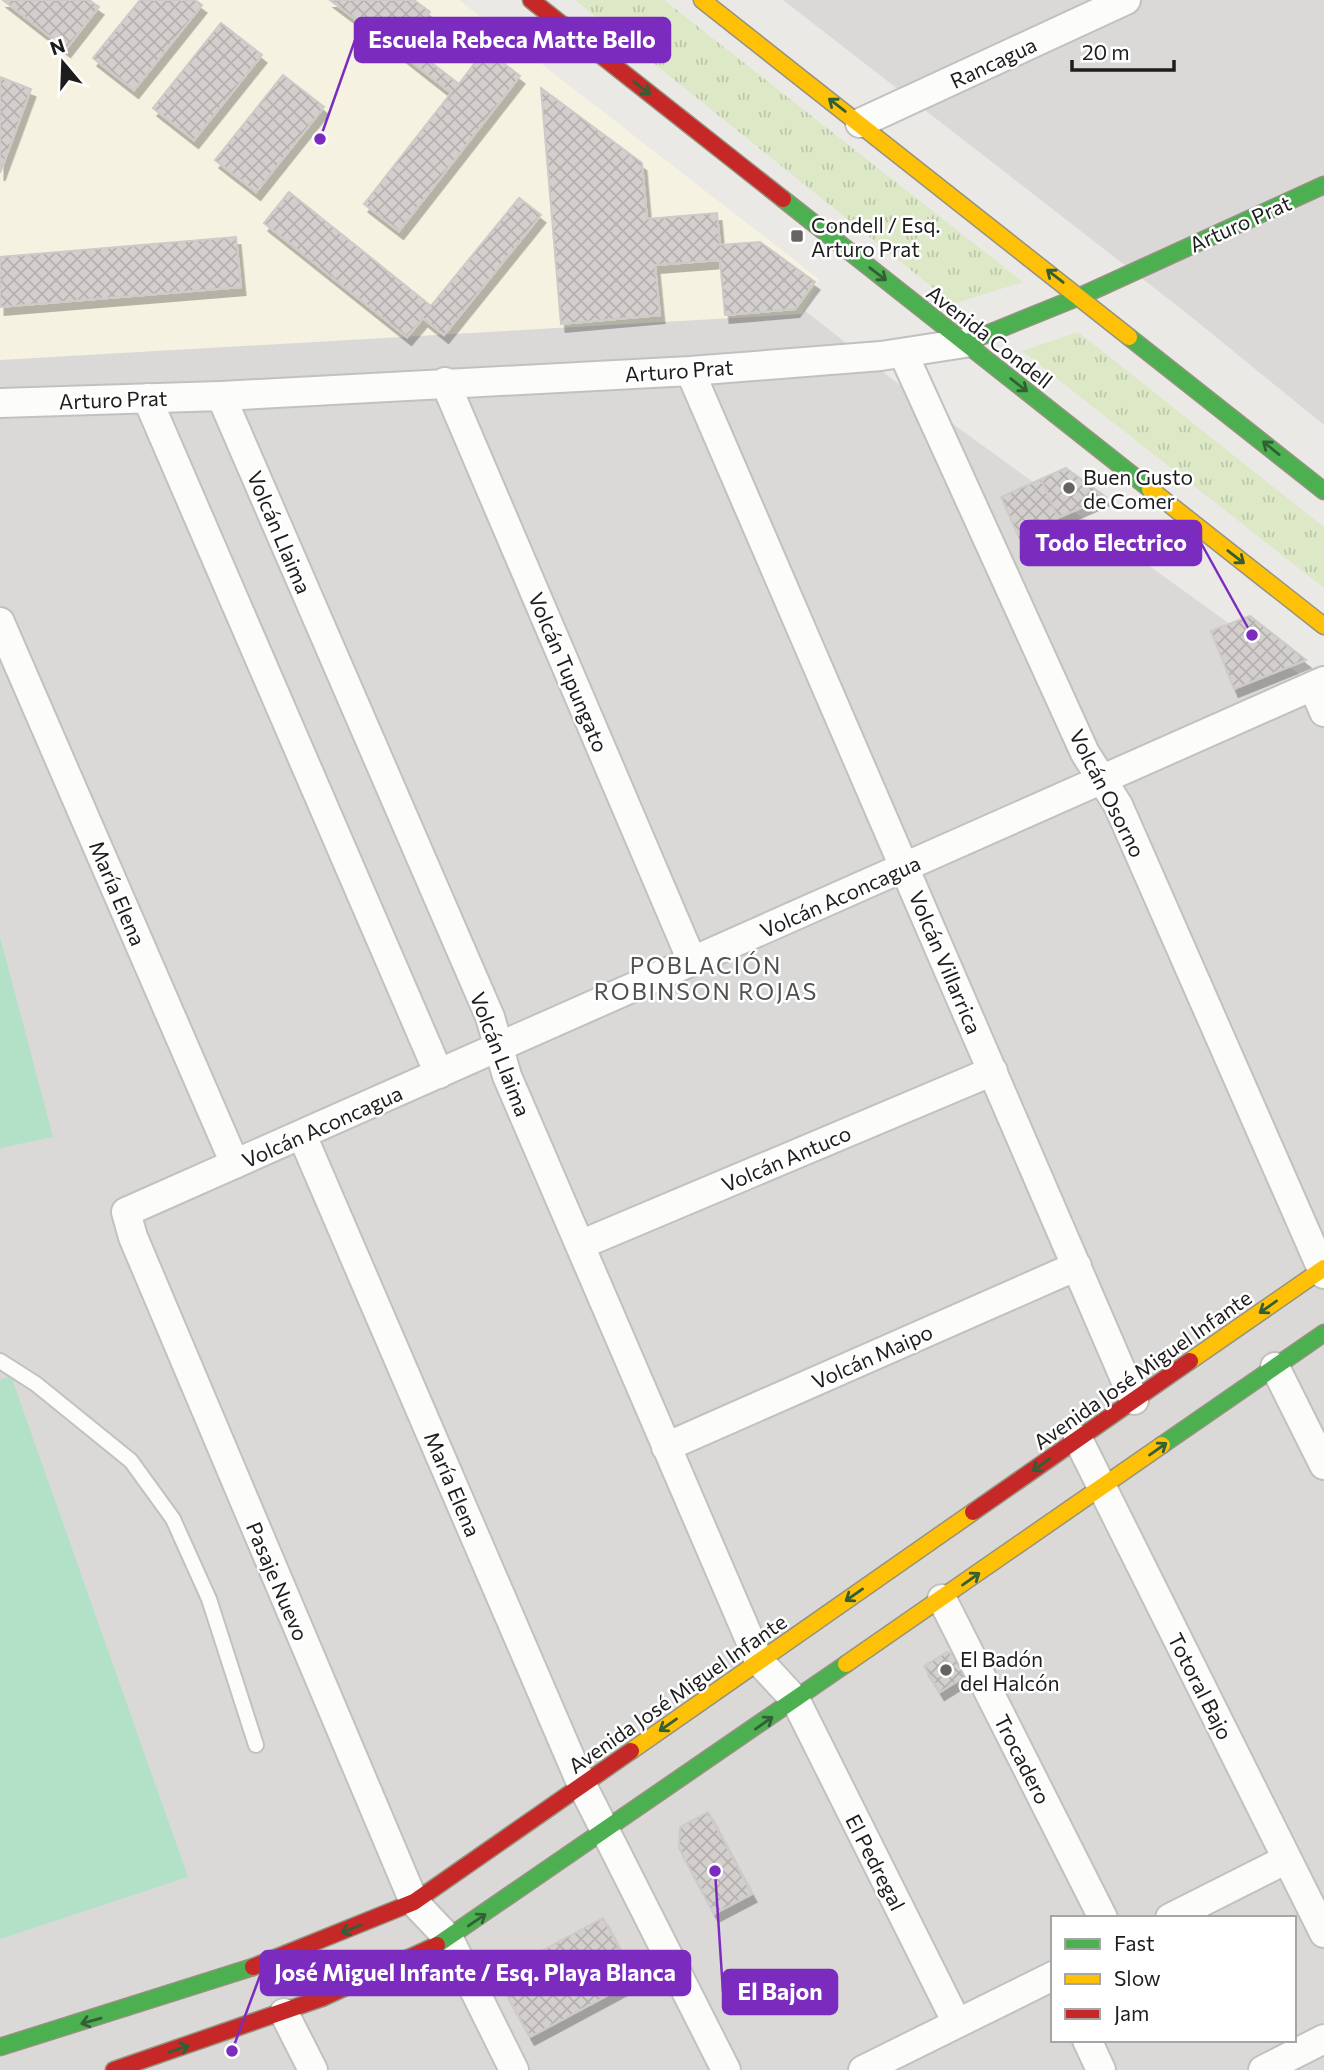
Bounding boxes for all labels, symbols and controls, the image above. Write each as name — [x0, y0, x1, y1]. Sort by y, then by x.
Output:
callout: Escuela Rebeca Matte Bello — [355, 18, 670, 62]
text: Escuela Rebeca Matte Bello — [368, 25, 656, 53]
north arrow — [28, 28, 98, 98]
scale bar — [1072, 28, 1174, 72]
street label: Rancagua — [946, 31, 1040, 93]
text: N — [47, 33, 68, 60]
text: 20 m — [1082, 39, 1130, 64]
one-way arrow — [633, 80, 651, 95]
one-way arrow — [828, 98, 847, 113]
street label: Arturo Prat — [1185, 189, 1295, 257]
place label: Condell / Esq. Arturo Prat — [811, 212, 940, 261]
marker: Condell / Esq. Arturo Prat — [789, 228, 805, 244]
one-way arrow — [869, 267, 887, 282]
one-way arrow — [1046, 268, 1064, 283]
street label: Avenida Condell — [922, 279, 1058, 393]
street label: Arturo Prat — [624, 354, 734, 386]
one-way arrow — [1009, 378, 1028, 393]
street label: Arturo Prat — [58, 385, 168, 413]
one-way arrow — [1262, 441, 1280, 456]
place label: Buen Gusto de Comer — [1083, 464, 1193, 513]
street label: Volcán Llaima — [243, 467, 317, 597]
marker: Buen Gusto de Comer — [1061, 480, 1077, 496]
callout: Todo Electrico — [1021, 521, 1201, 565]
text: Todo Electrico — [1035, 528, 1187, 556]
one-way arrow — [1226, 549, 1245, 564]
street label: Volcán Tupungato — [524, 588, 614, 756]
street label: Volcán Osorno — [1065, 725, 1151, 861]
street label: María Elena — [85, 837, 151, 949]
street label: Volcán Aconcagua — [756, 849, 924, 943]
street label: Volcán Villarrica — [905, 887, 987, 1037]
district label: POBLACIÓN ROBINSON ROJAS — [594, 951, 818, 1005]
street label: Volcán Llaima — [466, 988, 536, 1120]
street label: Volcán Aconcagua — [238, 1079, 406, 1173]
street label: Volcán Antuco — [718, 1120, 854, 1196]
street label: Avenida José Miguel Infante — [1028, 1284, 1256, 1454]
one-way arrow — [1259, 1300, 1278, 1314]
street label: Volcán Maipo — [808, 1318, 936, 1394]
street label: María Elena — [420, 1428, 486, 1540]
one-way arrow — [1148, 1442, 1167, 1456]
one-way arrow — [1032, 1458, 1051, 1472]
street label: Pasaje Nuevo — [242, 1518, 314, 1644]
one-way arrow — [961, 1572, 980, 1586]
one-way arrow — [845, 1588, 864, 1602]
street label: Avenida José Miguel Infante — [563, 1608, 791, 1778]
street label: Totoral Bajo — [1163, 1629, 1239, 1743]
place label: El Badón del Halcón — [960, 1646, 1060, 1695]
marker: El Badón del Halcón — [938, 1662, 954, 1678]
street label: Trocadero — [990, 1710, 1056, 1808]
one-way arrow — [754, 1716, 774, 1730]
one-way arrow — [659, 1718, 678, 1732]
street label: El Pedregal — [841, 1810, 911, 1914]
one-way arrow — [467, 1913, 486, 1928]
legend — [1051, 1916, 1296, 2042]
one-way arrow — [341, 1924, 362, 1937]
text: Fast — [1114, 1930, 1155, 1955]
callout: José Miguel Infante / Esq. Playa Blanca — [261, 1951, 690, 1995]
text: José Miguel Infante / Esq. Playa Blanca — [274, 1958, 676, 1986]
text: Slow — [1114, 1965, 1161, 1990]
callout: El Bajon — [723, 1970, 837, 2014]
text: El Bajon — [737, 1977, 823, 2005]
text: Jam — [1114, 2000, 1149, 2025]
one-way arrow — [80, 2016, 102, 2029]
one-way arrow — [168, 2042, 190, 2055]

